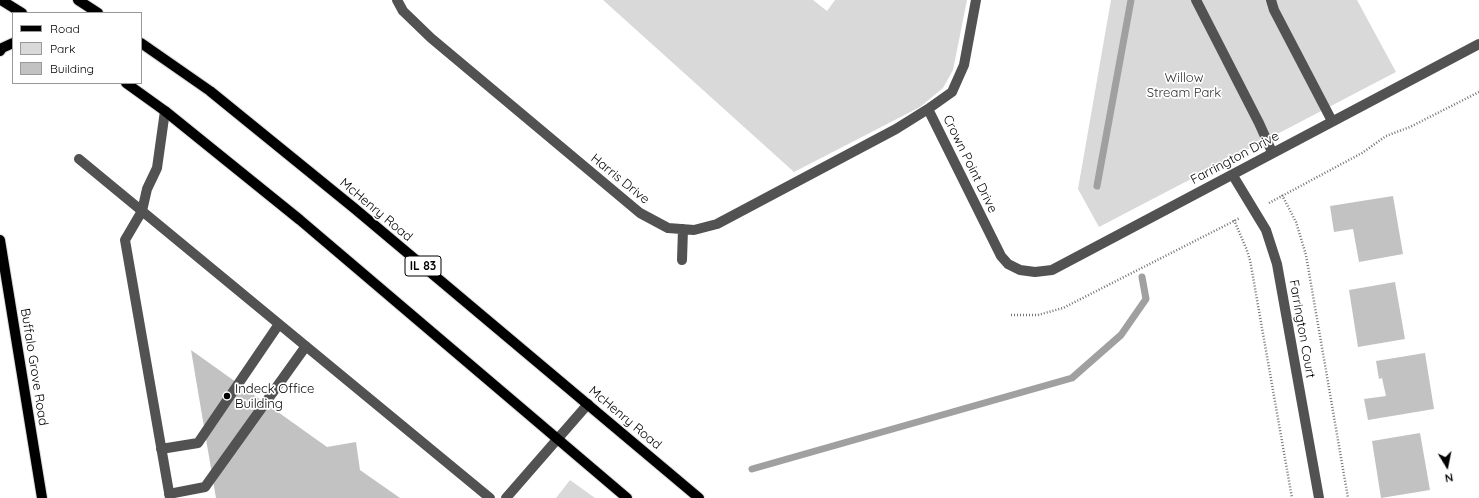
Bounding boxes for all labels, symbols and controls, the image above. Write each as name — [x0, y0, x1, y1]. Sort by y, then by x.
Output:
legend — [12, 12, 142, 84]
text: Road — [50, 21, 80, 36]
text: Park — [50, 41, 75, 56]
text: Building — [50, 61, 94, 76]
park label: Willow Stream Park — [1147, 70, 1221, 101]
street label: Crown Point Drive — [940, 113, 1000, 215]
street label: Farrington Drive — [1188, 128, 1282, 188]
street label: Harris Drive — [588, 151, 652, 207]
street label: McHenry Road — [337, 175, 415, 245]
road number: IL 83 — [405, 256, 441, 276]
street label: Farrington Court — [1286, 279, 1318, 379]
street label: Buffalo Grove Road — [17, 307, 51, 427]
place label: Indeck Office Building — [235, 381, 314, 412]
street label: McHenry Road — [586, 383, 664, 453]
marker: Indeck Office Building — [222, 391, 232, 401]
north arrow — [1427, 446, 1467, 486]
text: N — [1444, 470, 1454, 485]

